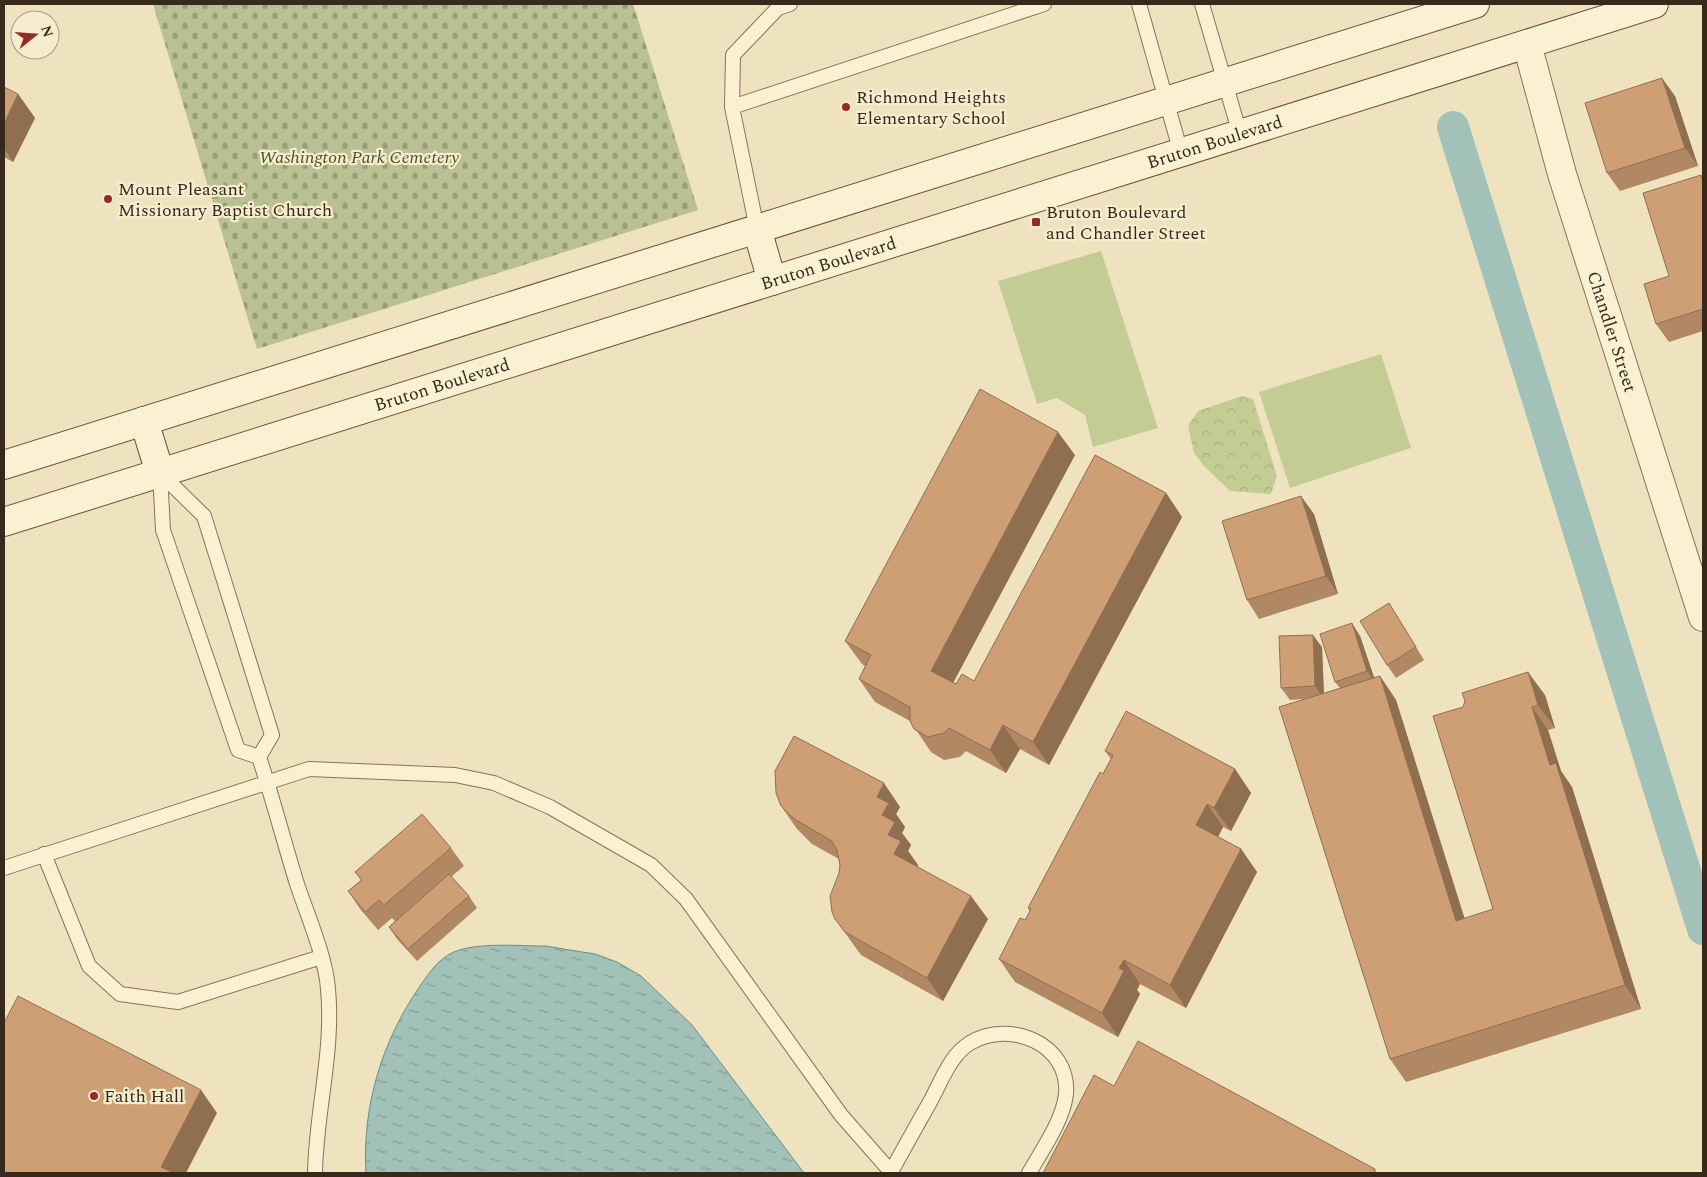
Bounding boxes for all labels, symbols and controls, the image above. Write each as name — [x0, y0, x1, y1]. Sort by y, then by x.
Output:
north arrow — [10, 10, 60, 60]
text: N — [35, 23, 59, 40]
place label: Richmond Heights Elementary School — [856, 84, 1006, 132]
marker: Richmond Heights Elementary School — [840, 101, 852, 113]
street label: Bruton Boulevard — [1144, 108, 1286, 176]
park label: Washington Park Cemetery — [259, 144, 459, 171]
place label: Mount Pleasant Missionary Baptist Church — [118, 176, 332, 224]
marker: Mount Pleasant Missionary Baptist Church — [102, 193, 114, 205]
place label: Bruton Boulevard and Chandler Street — [1046, 199, 1206, 247]
marker: Bruton Boulevard and Chandler Street — [1030, 216, 1042, 228]
street label: Bruton Boulevard — [757, 230, 900, 298]
street label: Chandler Street — [1580, 268, 1644, 396]
street label: Bruton Boulevard — [371, 351, 513, 419]
place label: Faith Hall — [104, 1083, 184, 1110]
marker: Faith Hall — [88, 1090, 100, 1102]

